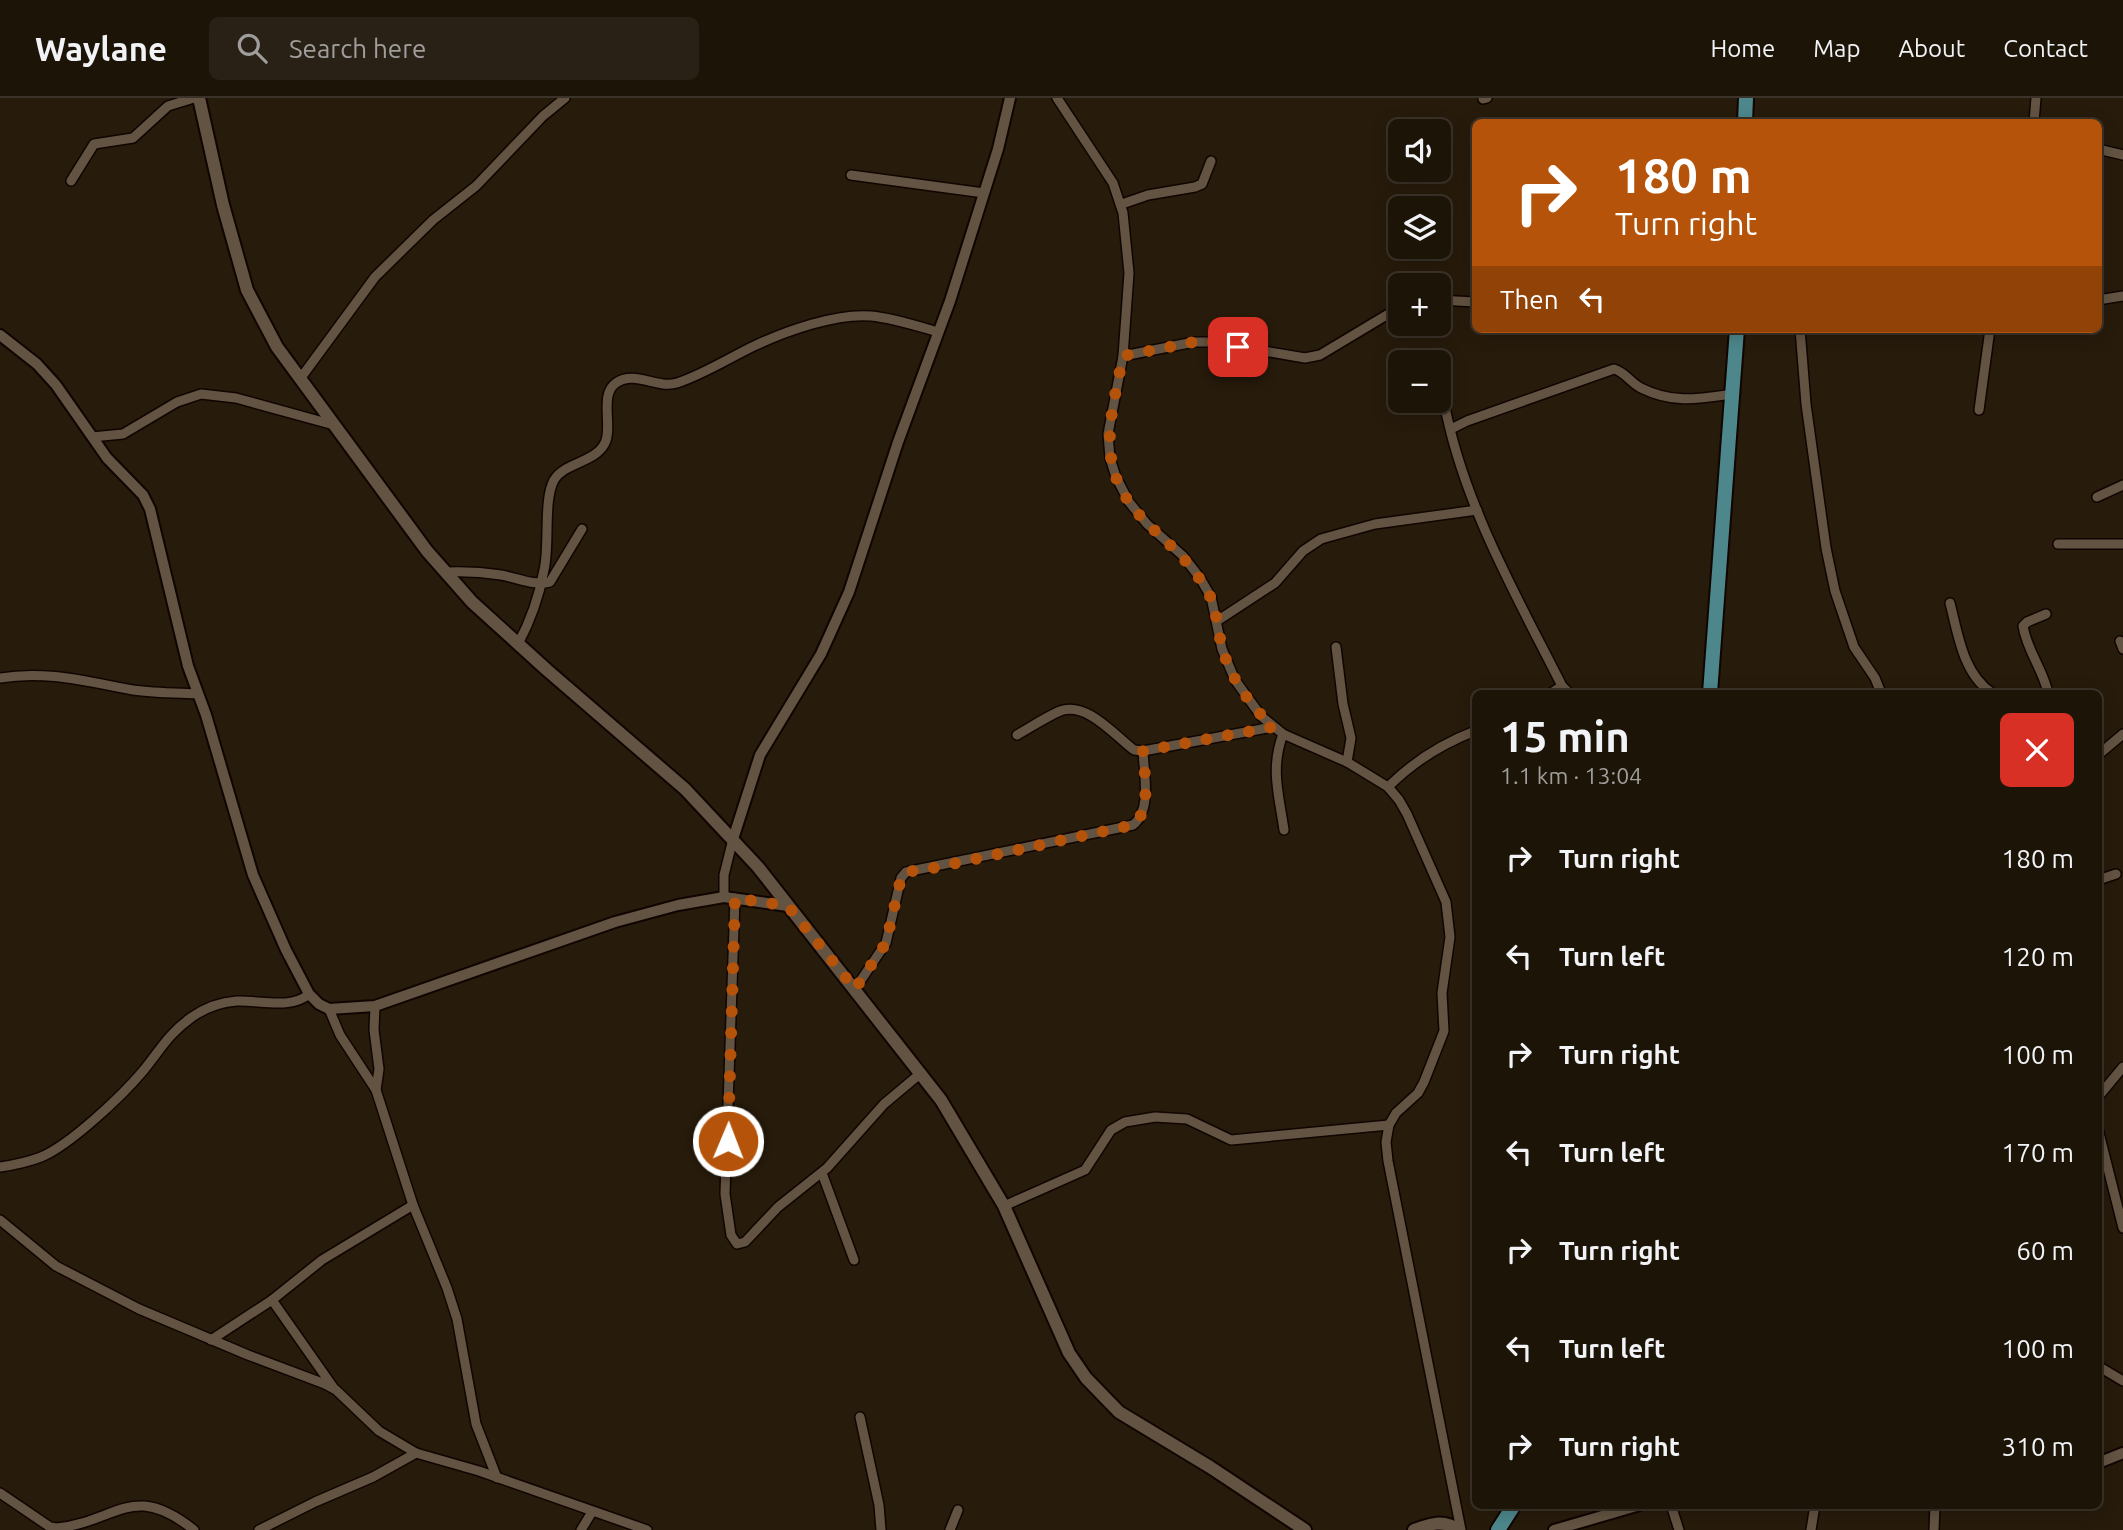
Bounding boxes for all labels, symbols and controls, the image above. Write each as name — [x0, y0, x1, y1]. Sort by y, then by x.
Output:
search box — [209, 17, 699, 80]
icon: search — [233, 29, 271, 67]
text: Waylane — [35, 30, 167, 67]
text: Search here — [289, 34, 426, 63]
text: Home — [1710, 35, 1775, 62]
text: Map — [1813, 35, 1860, 62]
text: About — [1898, 35, 1965, 62]
text: Contact — [2003, 35, 2088, 62]
map controls — [1388, 119, 1451, 413]
button: sound — [1388, 119, 1451, 182]
icon: right — [1500, 147, 1591, 238]
text: 180 m — [1615, 147, 1752, 202]
button: layers — [1388, 196, 1451, 259]
text: Turn right — [1615, 205, 1757, 241]
button: + — [1388, 273, 1451, 336]
icon: left — [1573, 280, 1611, 318]
text: Then — [1500, 285, 1559, 314]
pin — [1208, 317, 1268, 377]
icon: arrive — [1219, 328, 1257, 366]
button: − — [1388, 350, 1451, 413]
text: 15 min — [1500, 713, 1630, 760]
button: close — [2000, 713, 2074, 787]
text: 1.1 km · 13:04 — [1500, 763, 1642, 788]
icon: right — [1500, 839, 1538, 877]
text: Turn right — [1559, 844, 1680, 873]
text: 180 m — [2002, 844, 2074, 873]
icon: left — [1500, 937, 1538, 975]
text: Turn left — [1559, 942, 1665, 971]
text: 120 m — [2002, 942, 2074, 971]
icon: right — [1500, 1035, 1538, 1073]
text: Turn right — [1559, 1040, 1680, 1069]
text: 100 m — [2002, 1040, 2074, 1069]
position arrow — [691, 1104, 765, 1178]
icon: left — [1500, 1133, 1538, 1171]
text: Turn left — [1559, 1138, 1665, 1167]
text: 170 m — [2002, 1138, 2074, 1167]
icon: right — [1500, 1231, 1538, 1269]
text: Turn right — [1559, 1236, 1680, 1265]
text: 60 m — [2016, 1236, 2074, 1265]
icon: left — [1500, 1329, 1538, 1367]
text: Turn left — [1559, 1334, 1665, 1363]
text: 100 m — [2002, 1334, 2074, 1363]
icon: right — [1500, 1427, 1538, 1465]
text: Turn right — [1559, 1432, 1680, 1461]
text: 310 m — [2002, 1432, 2074, 1461]

